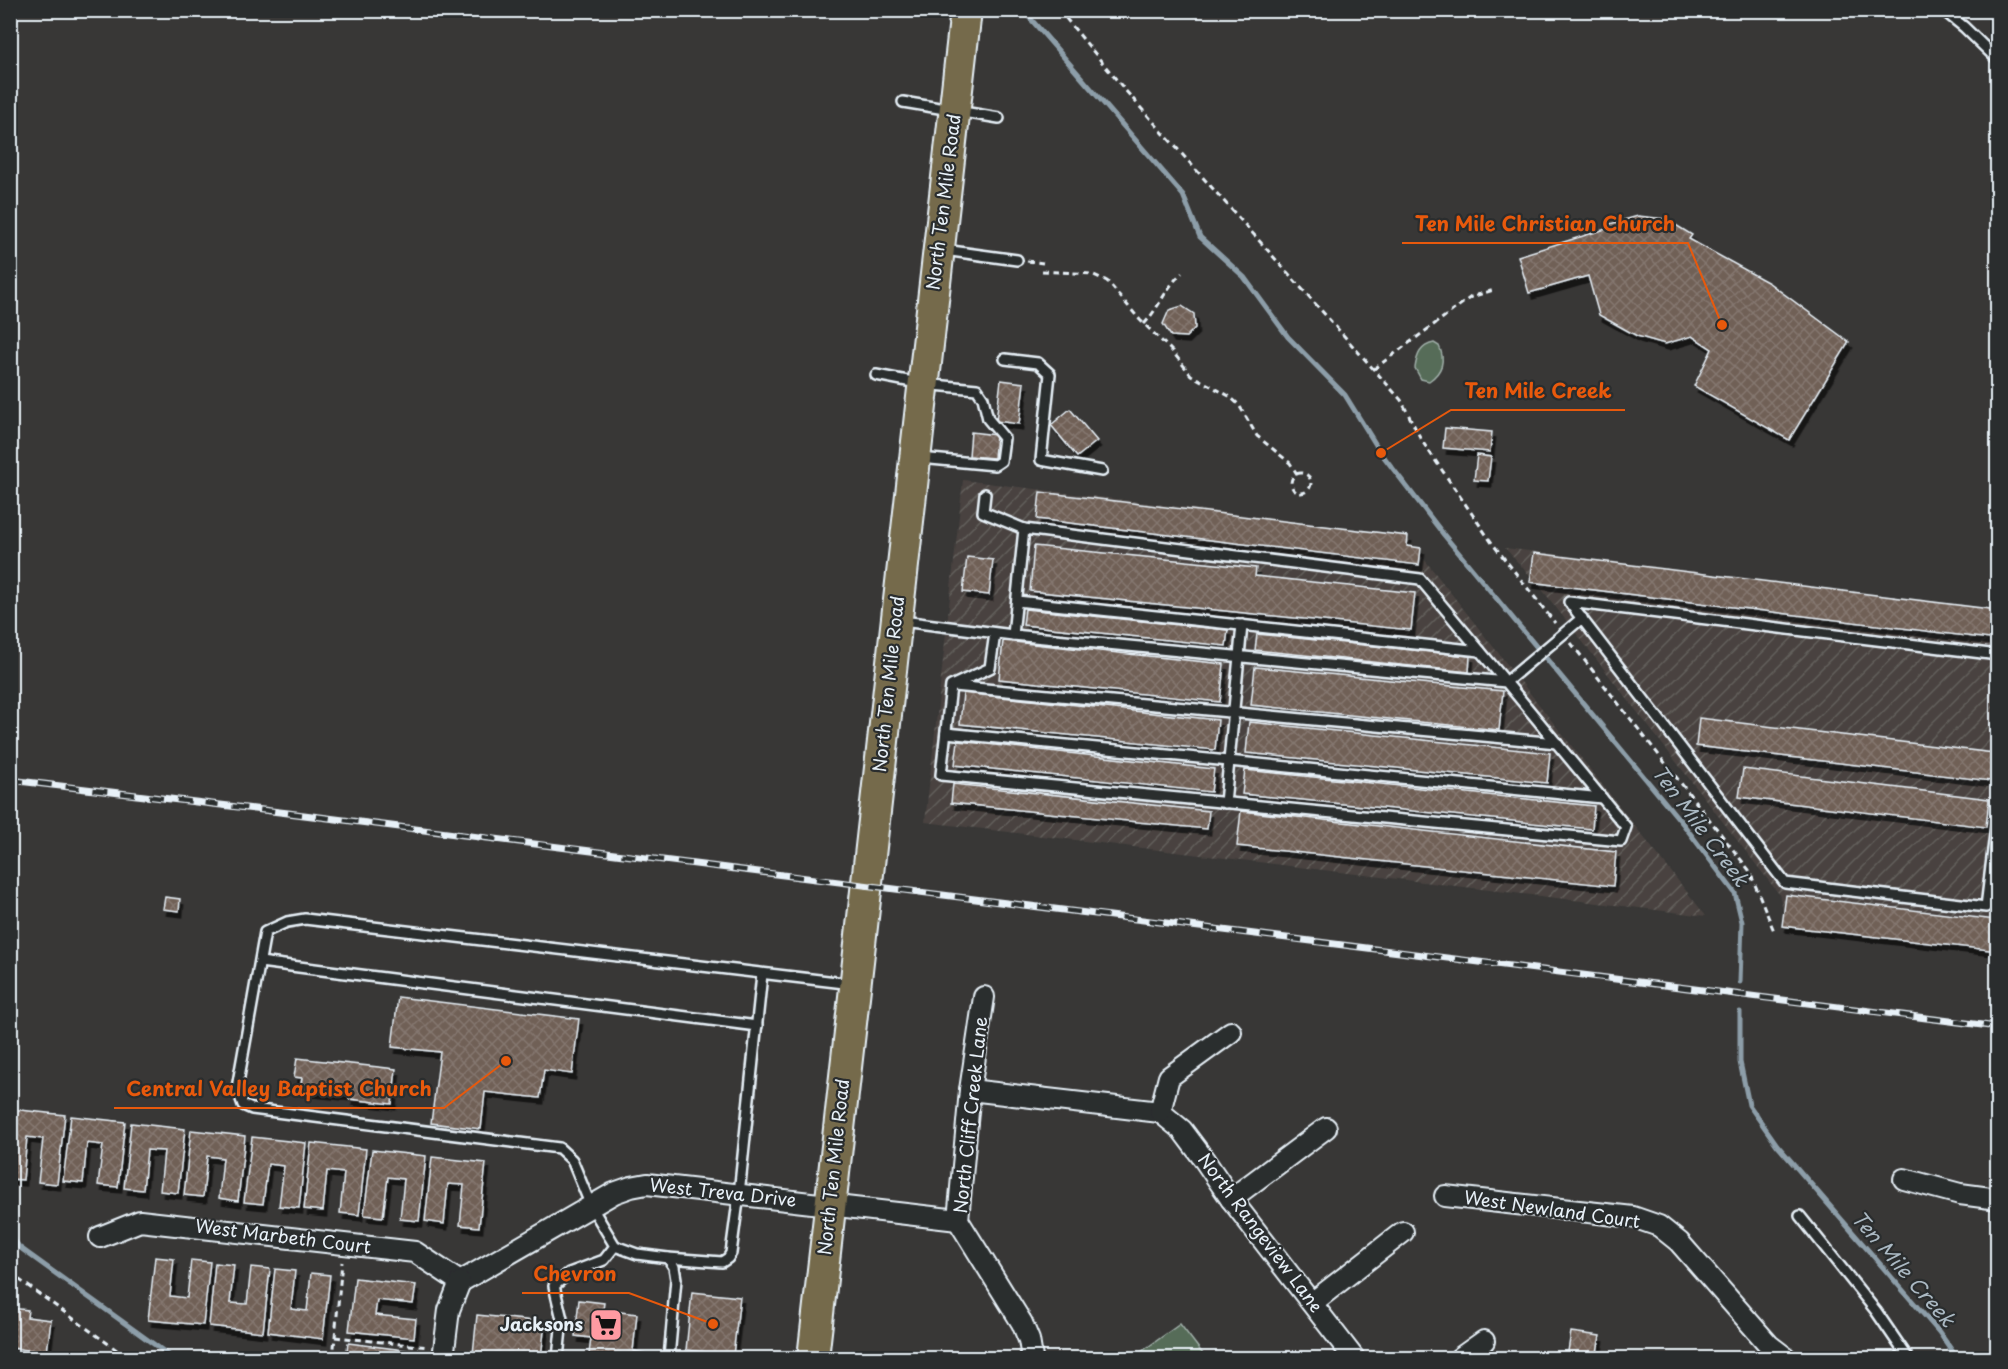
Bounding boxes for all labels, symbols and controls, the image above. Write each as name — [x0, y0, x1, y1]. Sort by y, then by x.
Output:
street label: North Ten Mile Road — [918, 112, 967, 291]
callout: Ten Mile Christian Church — [1402, 205, 1688, 243]
text: Ten Mile Christian Church — [1415, 208, 1675, 238]
callout: Ten Mile Creek — [1451, 372, 1625, 410]
text: Ten Mile Creek — [1464, 375, 1612, 405]
street label: North Ten Mile Road — [865, 594, 910, 773]
water label: Ten Mile Creek — [1645, 758, 1757, 893]
street label: North Cliff Creek Lane — [946, 1015, 993, 1215]
callout: Central Valley Baptist Church — [114, 1070, 444, 1108]
text: Central Valley Baptist Church — [126, 1073, 432, 1103]
street label: North Ten Mile Road — [810, 1077, 855, 1256]
street label: North Rangeview Lane — [1192, 1147, 1330, 1317]
street label: West Treva Drive — [648, 1170, 798, 1213]
street label: West Newland Court — [1462, 1183, 1642, 1234]
water label: Ten Mile Creek — [1845, 1204, 1963, 1334]
street label: West Marbeth Court — [194, 1211, 373, 1260]
callout: Chevron — [522, 1255, 629, 1293]
text: Chevron — [533, 1258, 617, 1288]
supermarket icon: Jacksons — [588, 1307, 624, 1343]
place label: Jacksons — [500, 1310, 583, 1337]

